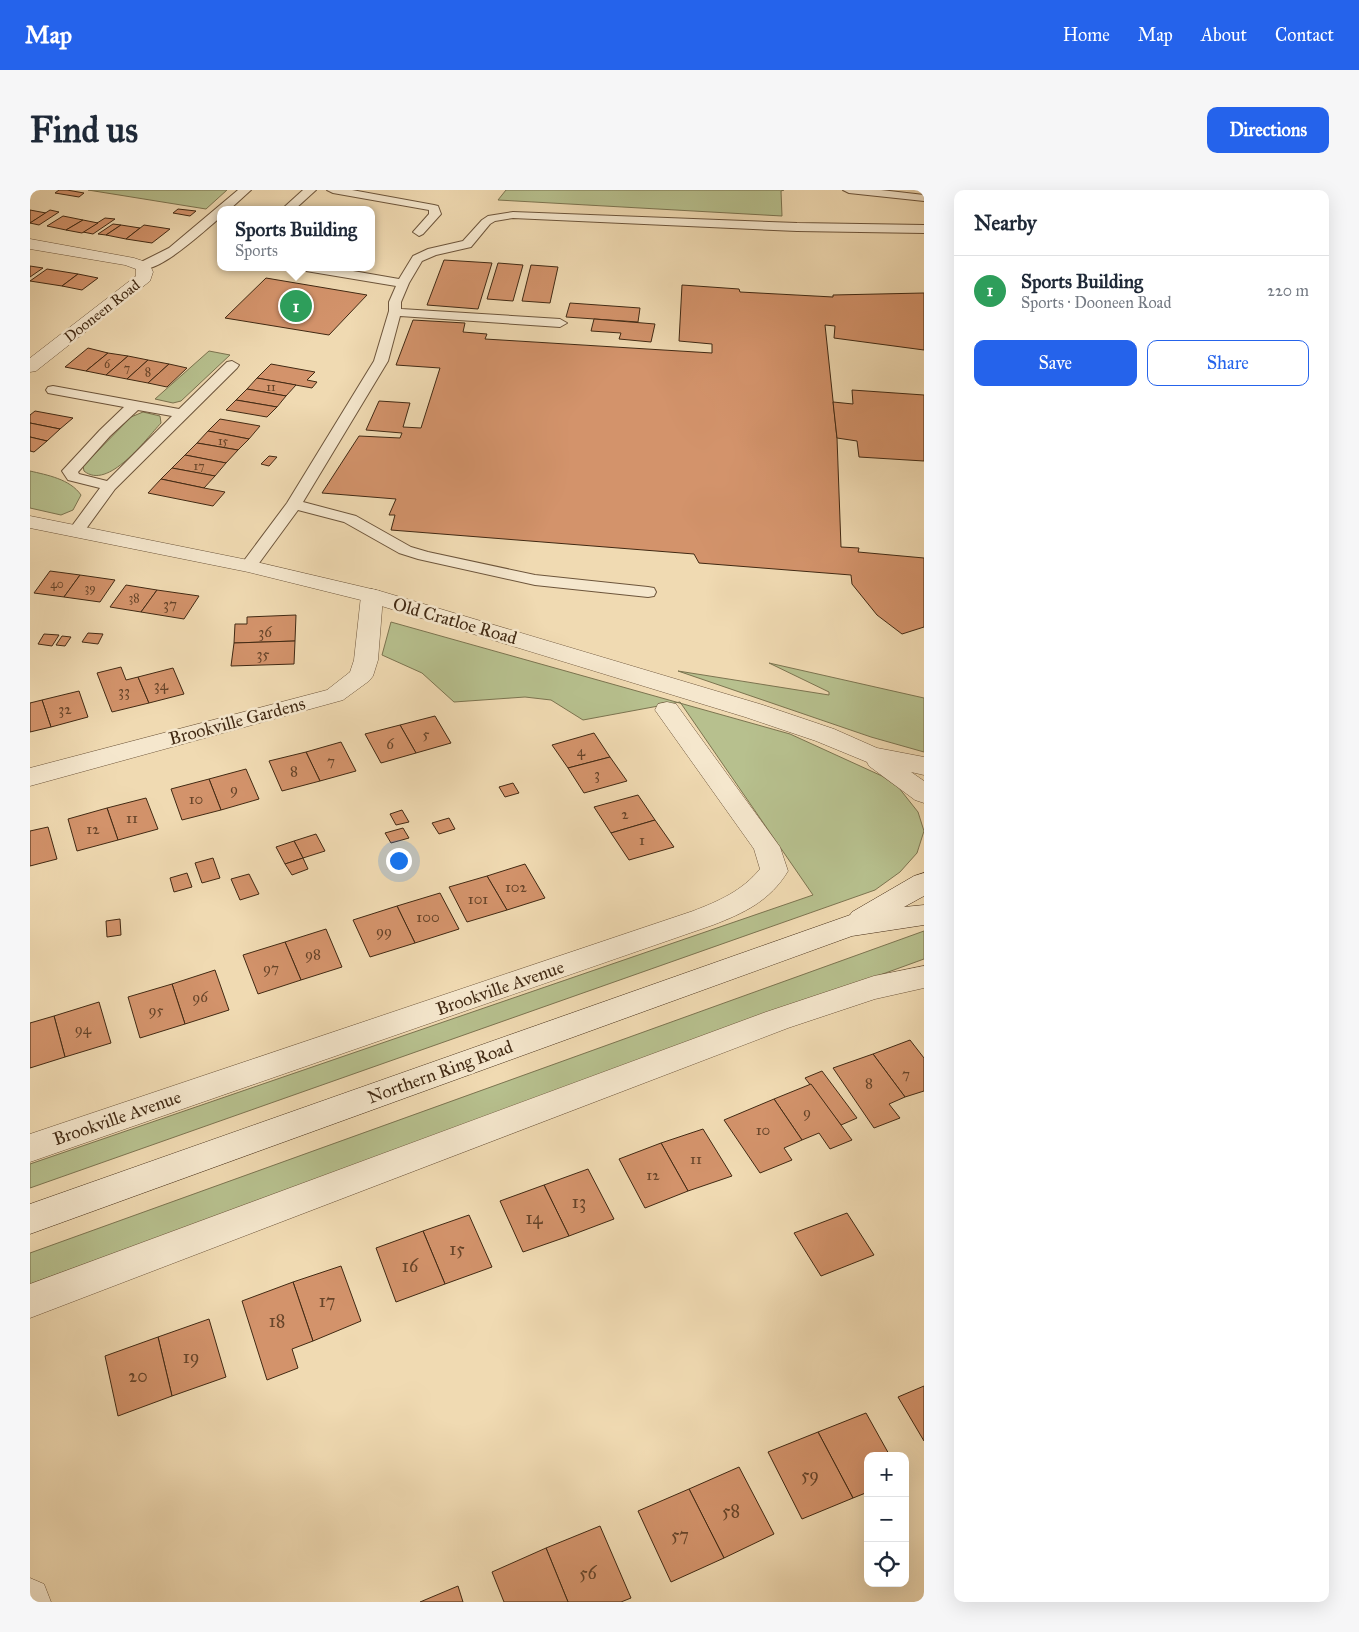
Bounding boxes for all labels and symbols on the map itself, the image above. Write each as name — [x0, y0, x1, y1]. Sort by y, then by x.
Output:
street label: Dooneen Road — [61, 276, 144, 346]
pin: 1 — [280, 287, 312, 325]
house number: 6 — [104, 357, 111, 371]
house number: 7 — [124, 361, 130, 375]
house number: 8 — [145, 365, 151, 379]
house number: 11 — [266, 380, 276, 394]
house number: 15 — [218, 434, 229, 448]
house number: 17 — [193, 459, 205, 473]
house number: 40 — [50, 577, 64, 591]
house number: 39 — [84, 581, 96, 595]
house number: 38 — [128, 591, 140, 605]
street label: Old Cratloe Road — [390, 593, 520, 649]
house number: 37 — [163, 595, 177, 613]
house number: 36 — [258, 623, 273, 641]
house number: 35 — [257, 645, 270, 663]
house number: 34 — [154, 676, 169, 694]
house number: 33 — [118, 682, 130, 700]
street label: Brookville Gardens — [166, 692, 308, 750]
house number: 32 — [58, 700, 72, 718]
house number: 5 — [423, 725, 430, 743]
house number: 6 — [386, 735, 395, 753]
house number: 4 — [577, 742, 586, 760]
house number: 7 — [327, 752, 335, 770]
house number: 8 — [290, 762, 298, 780]
house number: 3 — [594, 765, 600, 783]
house number: 9 — [230, 780, 238, 798]
house number: 10 — [189, 790, 203, 808]
house number: 2 — [621, 805, 629, 823]
house number: 11 — [126, 809, 138, 827]
house number: 12 — [86, 820, 100, 838]
house number: 1 — [639, 831, 645, 849]
your location — [386, 848, 412, 874]
house number: 102 — [505, 878, 528, 896]
house number: 101 — [468, 890, 488, 908]
house number: 100 — [416, 908, 440, 926]
house number: 99 — [376, 922, 392, 940]
house number: 98 — [305, 945, 321, 963]
street label: Brookville Avenue — [433, 956, 567, 1020]
house number: 97 — [263, 959, 279, 977]
house number: 96 — [192, 988, 209, 1006]
house number: 95 — [148, 1001, 164, 1019]
house number: 94 — [75, 1020, 92, 1038]
street label: Northern Ring Road — [364, 1035, 516, 1109]
house number: 7 — [902, 1065, 910, 1083]
house number: 8 — [865, 1074, 873, 1092]
street label: Brookville Avenue — [50, 1086, 184, 1150]
house number: 9 — [803, 1103, 811, 1121]
house number: 10 — [756, 1121, 770, 1139]
house number: 11 — [690, 1150, 702, 1168]
house number: 12 — [646, 1166, 660, 1184]
house number: 13 — [572, 1191, 586, 1213]
house number: 14 — [525, 1207, 544, 1229]
house number: 15 — [449, 1238, 465, 1260]
house number: 16 — [402, 1255, 419, 1277]
house number: 17 — [319, 1290, 335, 1312]
house number: 18 — [269, 1310, 285, 1332]
house number: 19 — [183, 1346, 199, 1368]
house number: 20 — [128, 1365, 148, 1387]
house number: 59 — [801, 1464, 819, 1486]
house number: 58 — [722, 1500, 740, 1522]
house number: 57 — [671, 1524, 689, 1546]
house number: 56 — [579, 1562, 598, 1584]

